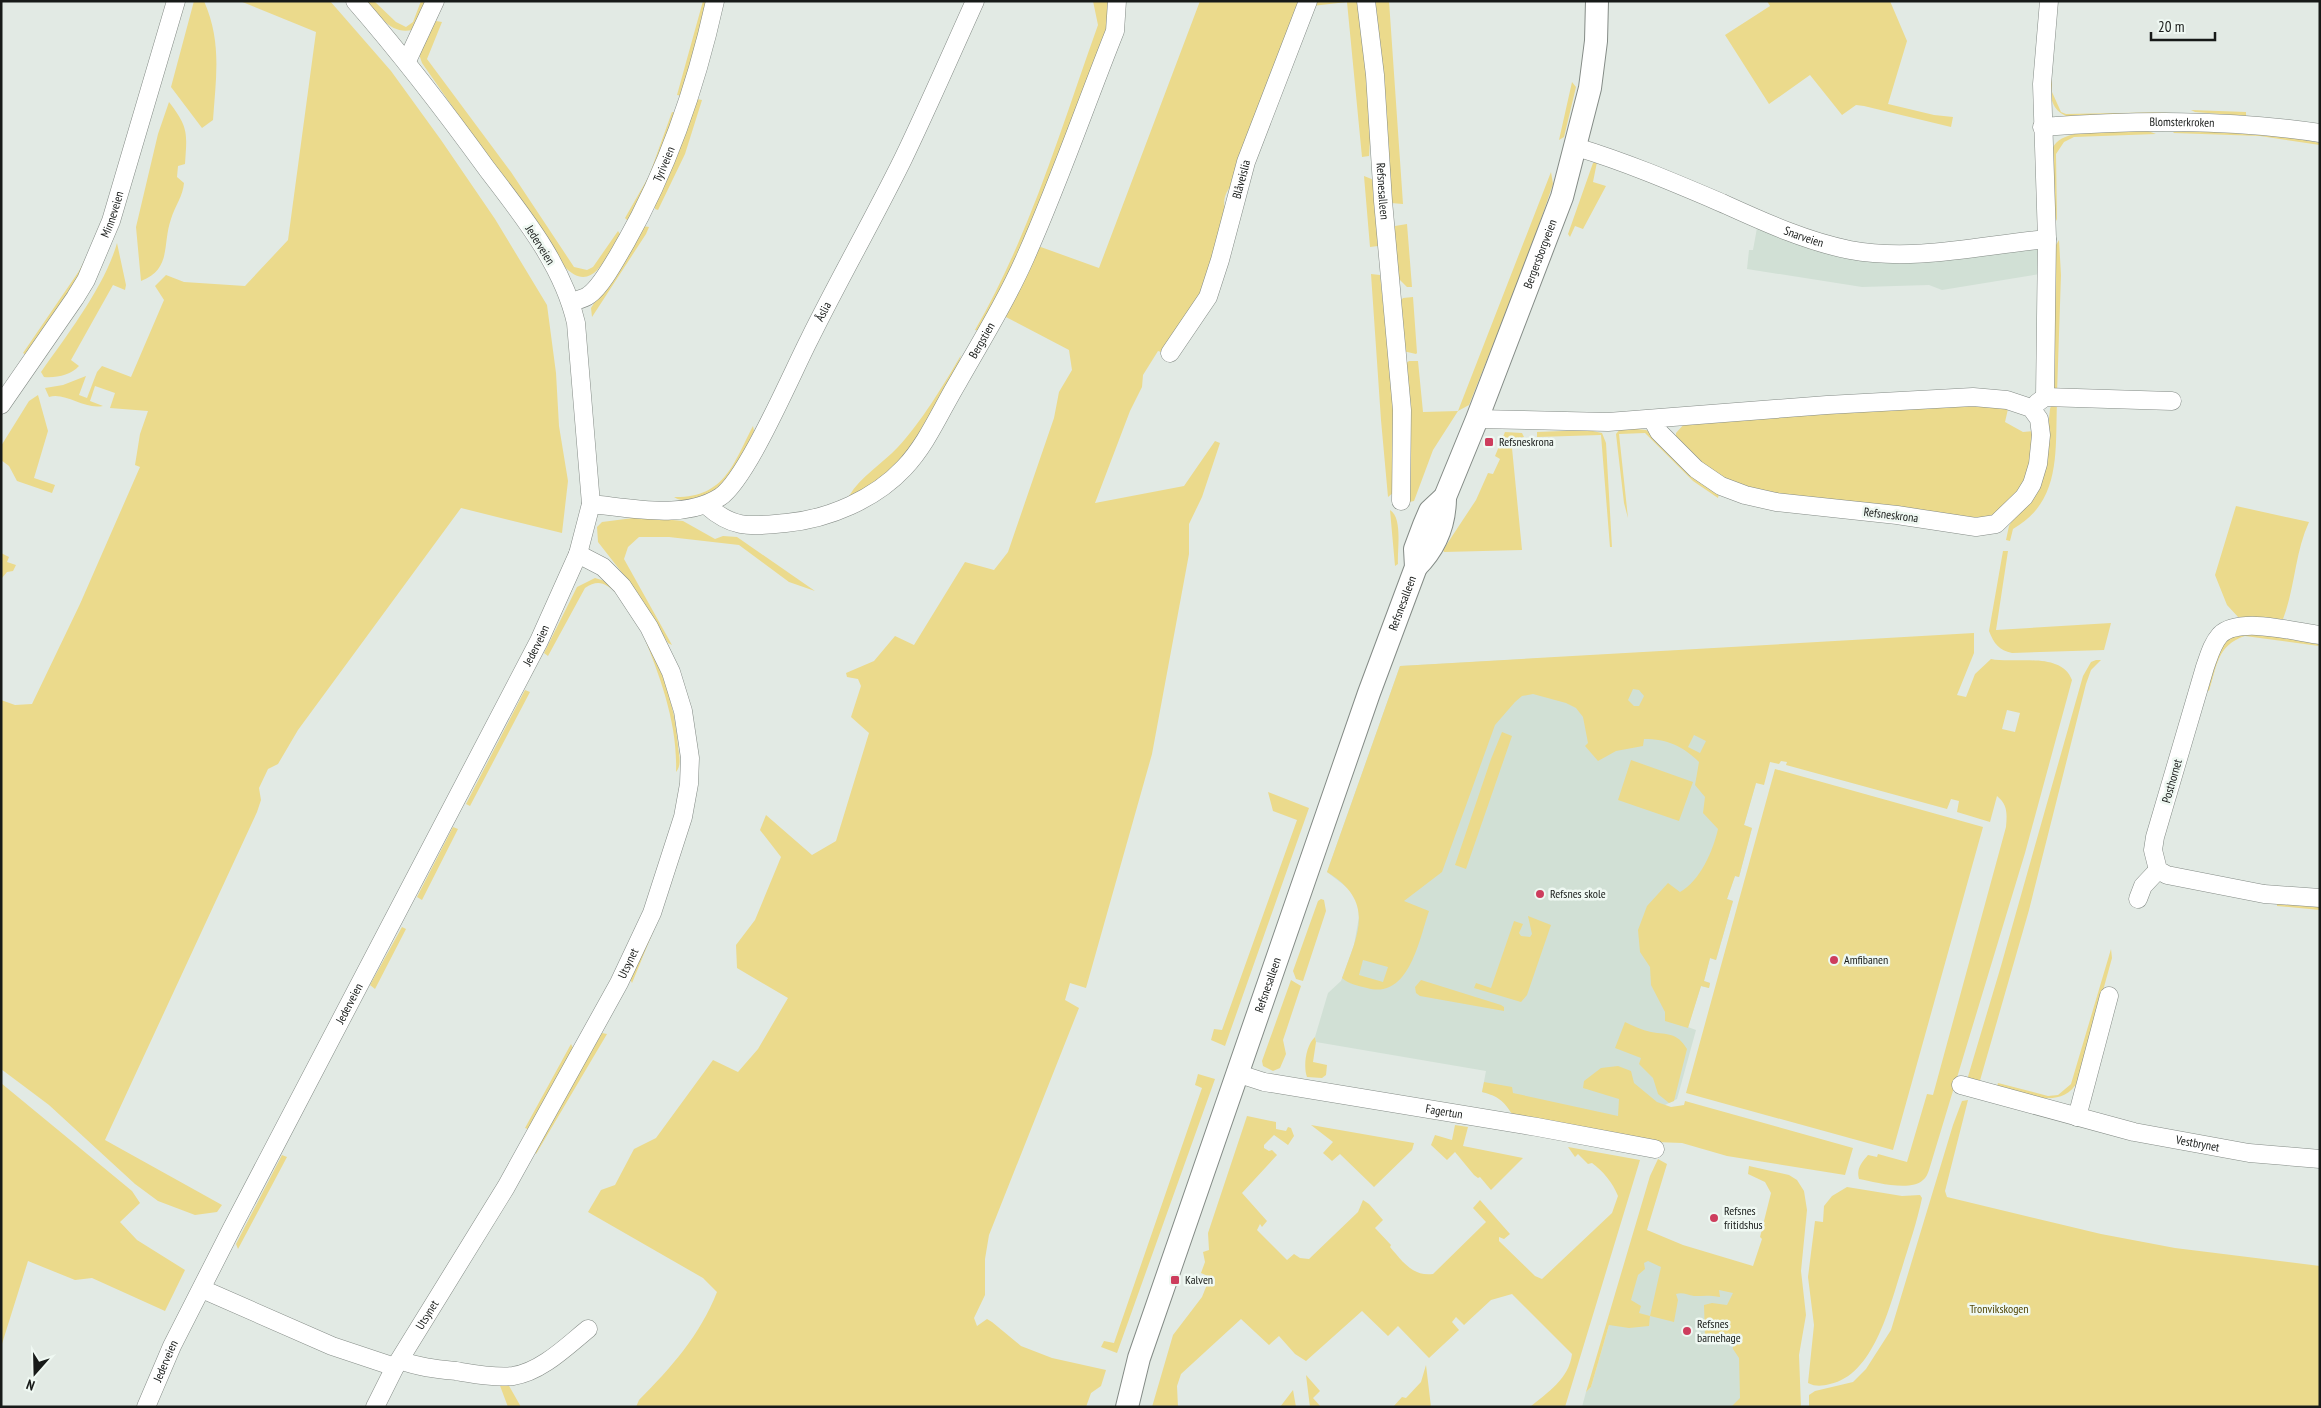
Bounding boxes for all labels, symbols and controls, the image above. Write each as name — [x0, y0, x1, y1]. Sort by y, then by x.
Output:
scale bar — [2151, 10, 2215, 42]
text: 20 m — [2158, 17, 2184, 36]
street label: Blomsterkroken — [2149, 114, 2215, 130]
street label: Tyriveien — [649, 144, 678, 184]
street label: Blåveislia — [1229, 158, 1253, 200]
street label: Refsnesalleen — [1374, 162, 1393, 220]
street label: Minneveien — [97, 189, 126, 240]
street label: Bergersborgveien — [1520, 217, 1560, 290]
street label: Jederveien — [522, 221, 558, 267]
street label: Snarveien — [1782, 223, 1825, 250]
street label: Åslia — [812, 299, 834, 324]
street label: Bergstien — [965, 319, 998, 361]
place label: Refsneskrona — [1499, 434, 1554, 449]
marker: Refsneskrona — [1483, 436, 1495, 448]
street label: Refsneskrona — [1863, 504, 1919, 525]
street label: Refsnesalleen — [1385, 574, 1419, 632]
street label: Jederveien — [519, 622, 552, 669]
street label: Posthornet — [2158, 757, 2185, 805]
place label: Refsnes skole — [1550, 886, 1606, 901]
marker: Refsnes skole — [1534, 888, 1546, 900]
street label: Utsynet — [614, 945, 642, 981]
place label: Amfibanen — [1844, 952, 1888, 967]
marker: Amfibanen — [1828, 954, 1840, 966]
street label: Refsnesalleen — [1251, 955, 1284, 1014]
street label: Jederveien — [332, 980, 366, 1027]
street label: Fagertun — [1425, 1101, 1464, 1122]
street label: Vestbrynet — [2174, 1132, 2221, 1155]
place label: Refsnes fritidshus — [1724, 1203, 1763, 1232]
marker: Refsnes fritidshus — [1708, 1212, 1720, 1224]
place label: Kalven — [1185, 1272, 1213, 1287]
marker: Kalven — [1169, 1274, 1181, 1286]
street label: Utsynet — [412, 1297, 442, 1332]
park label: Tronvikskogen — [1969, 1301, 2029, 1316]
place label: Refsnes barnehage — [1697, 1316, 1741, 1345]
marker: Refsnes barnehage — [1681, 1325, 1693, 1337]
street label: Jederveien — [149, 1337, 181, 1385]
north arrow — [10, 1348, 60, 1398]
text: N — [24, 1375, 37, 1395]

